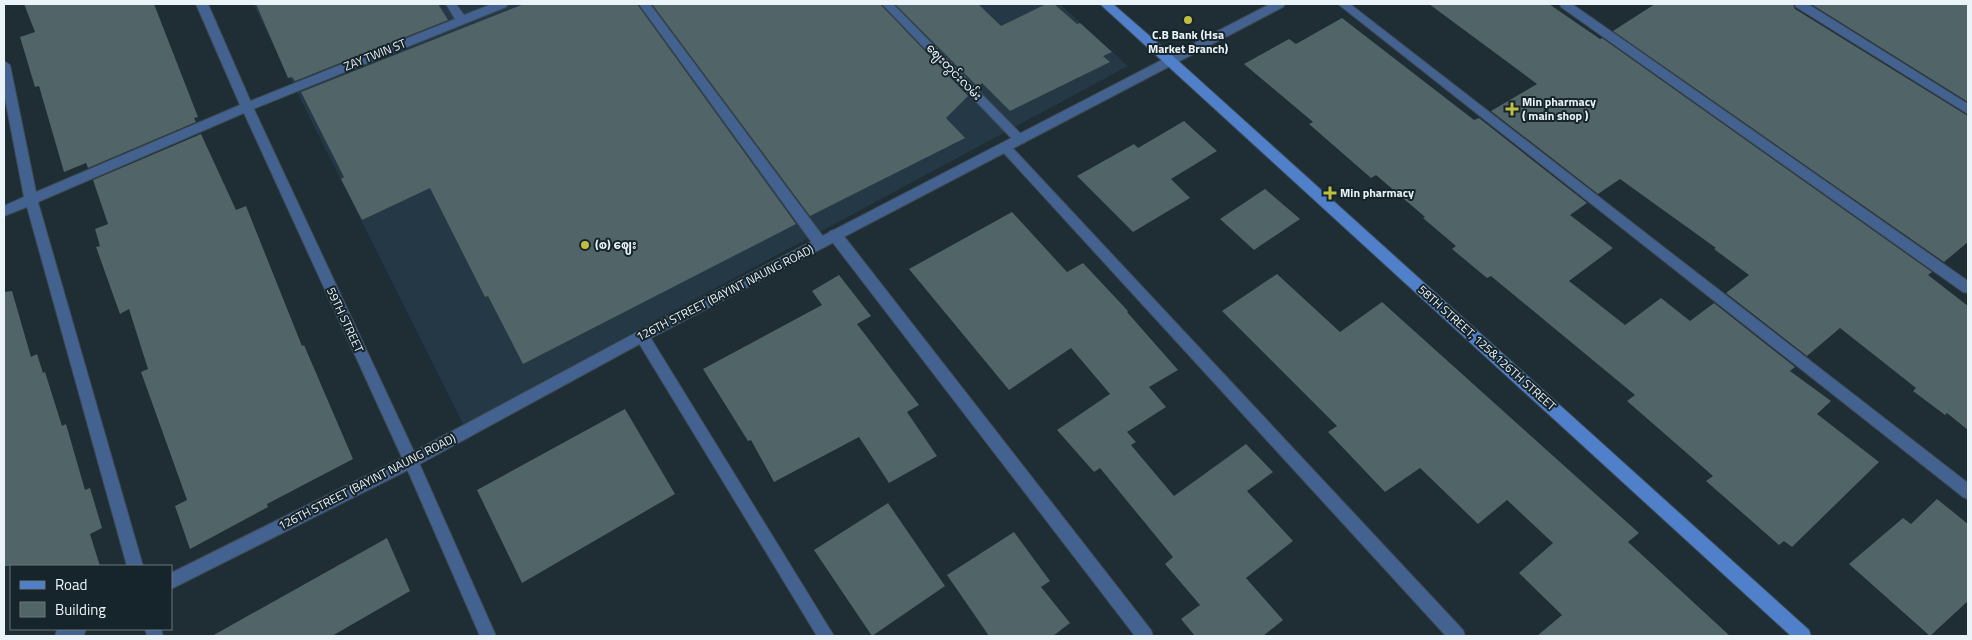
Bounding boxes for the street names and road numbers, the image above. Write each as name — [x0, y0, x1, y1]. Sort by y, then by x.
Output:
street label: ZAY TWIN ST — [341, 33, 409, 76]
street label: ဈေးတွင်းလမ်း — [921, 39, 987, 105]
street label: 126TH STREET (BAYINT NAUNG ROAD) — [633, 239, 817, 346]
street label: 58TH STREET, 125&126TH STREET — [1414, 280, 1561, 415]
street label: 59TH STREET — [322, 284, 369, 356]
street label: 126TH STREET (BAYINT NAUNG ROAD) — [275, 428, 459, 535]

